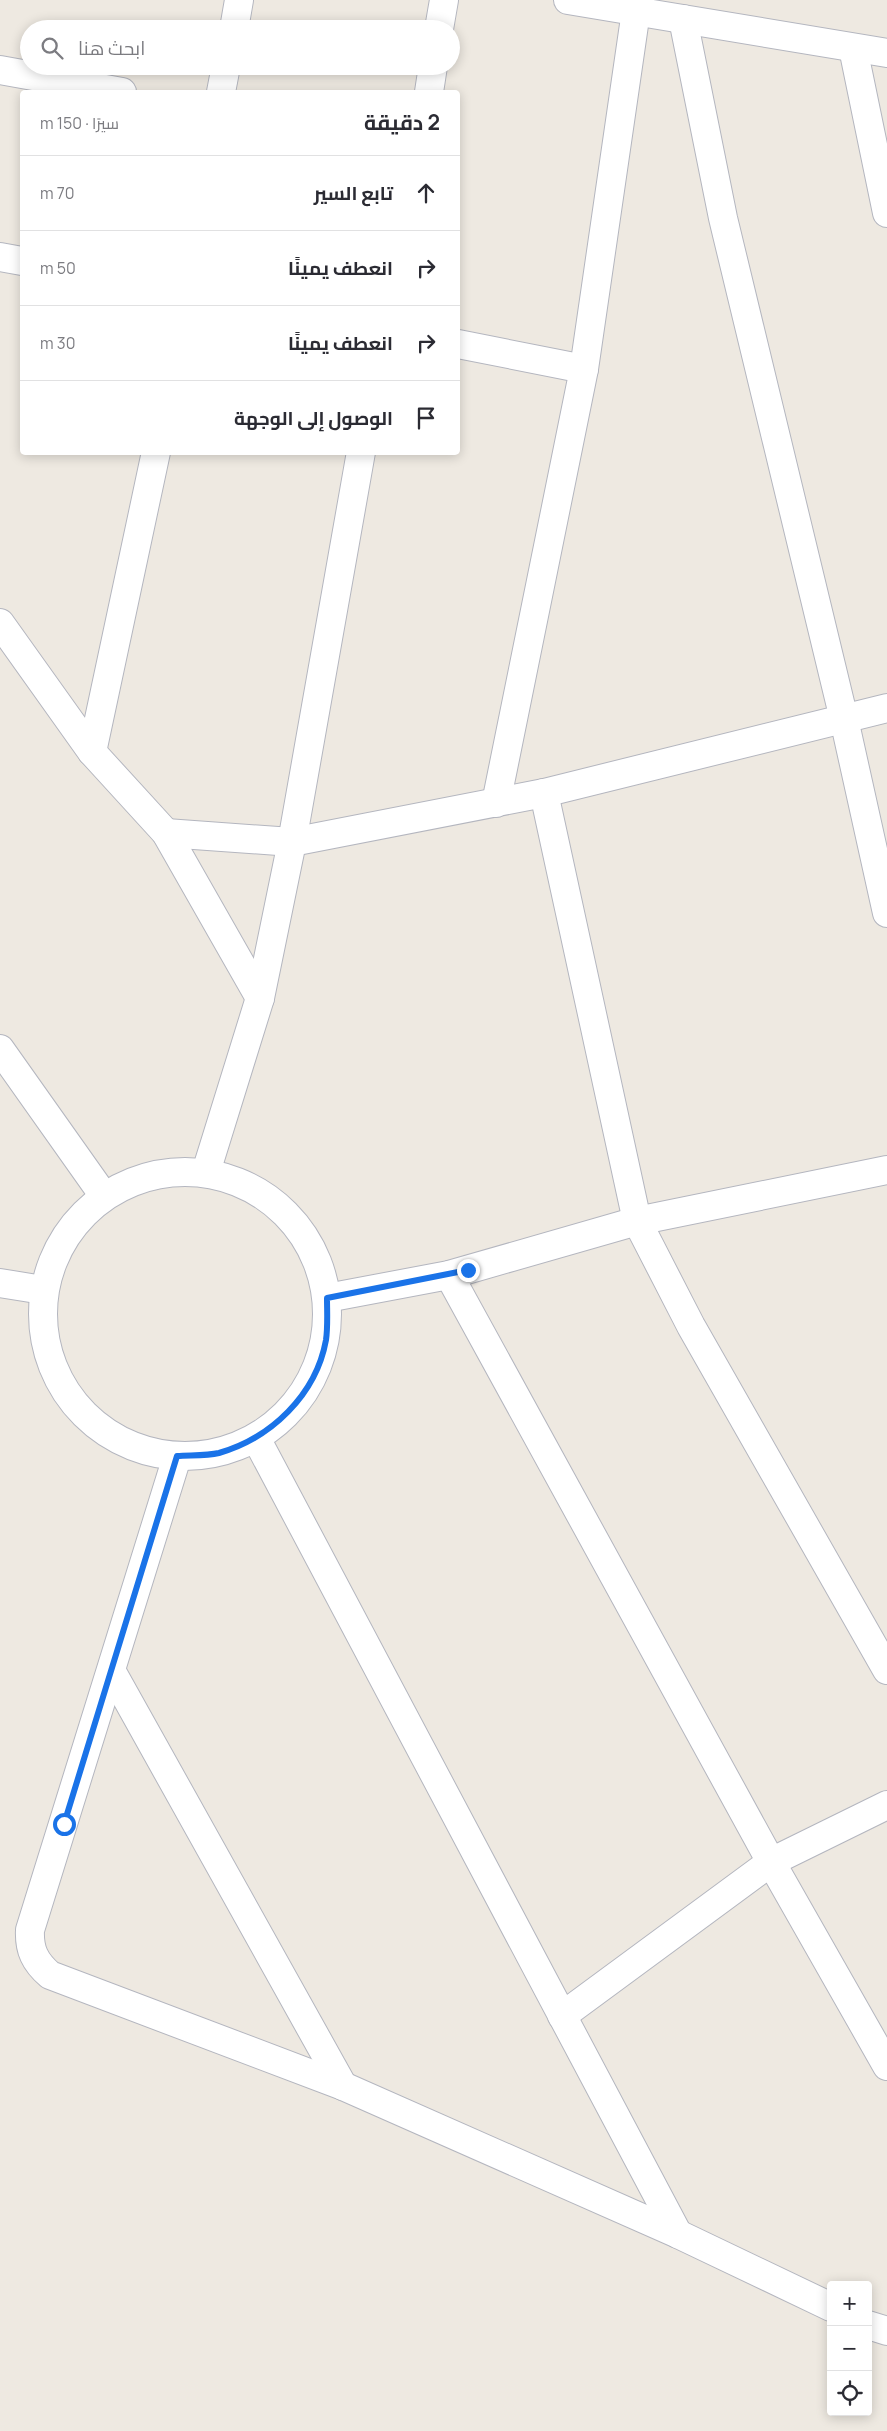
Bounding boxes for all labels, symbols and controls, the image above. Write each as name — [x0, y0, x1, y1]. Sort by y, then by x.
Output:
search box — [20, 20, 460, 75]
icon: search — [38, 34, 66, 62]
text: ابحث هنا — [78, 35, 145, 61]
text: 2 دقيقة — [364, 108, 440, 136]
text: سيرًا · 150 m — [40, 112, 119, 134]
icon: ahead — [412, 179, 440, 207]
text: تابع السير — [314, 180, 393, 206]
text: 70 m — [40, 182, 75, 204]
icon: right — [412, 254, 440, 282]
text: انعطف يمينًا — [288, 255, 393, 281]
text: 50 m — [40, 257, 76, 279]
icon: right — [412, 329, 440, 357]
text: انعطف يمينًا — [288, 330, 393, 356]
text: 30 m — [40, 332, 75, 354]
icon: arrive — [412, 404, 440, 432]
text: الوصول إلى الوجهة — [234, 405, 393, 431]
route end — [457, 1259, 480, 1282]
route start — [53, 1813, 76, 1836]
map controls — [827, 2281, 872, 2416]
button: + — [827, 2281, 872, 2326]
button: − — [827, 2326, 872, 2371]
button: locate — [827, 2371, 872, 2416]

